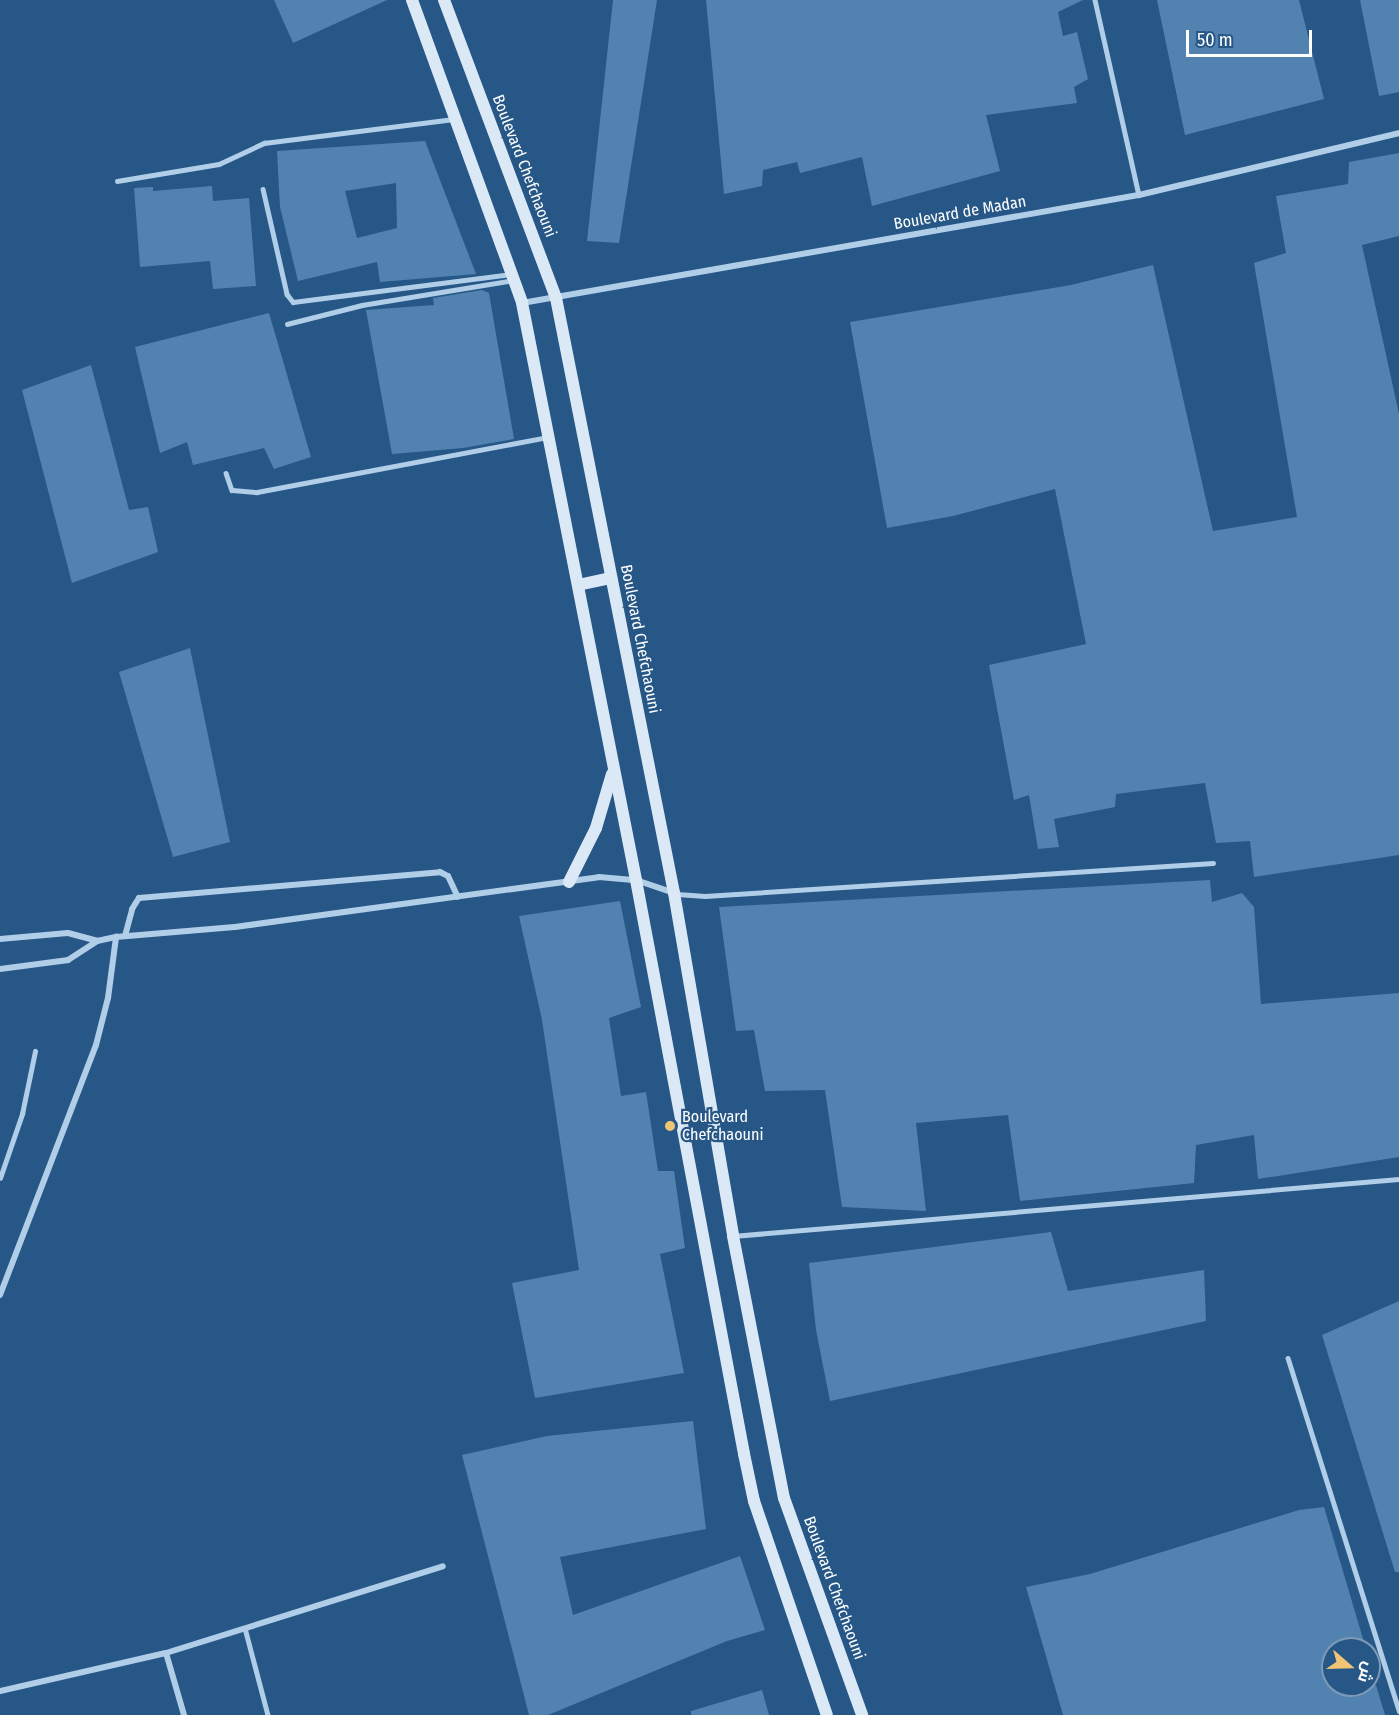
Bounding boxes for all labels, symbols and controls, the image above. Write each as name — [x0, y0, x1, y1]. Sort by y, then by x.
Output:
scale bar — [1189, 18, 1315, 56]
text: 50 m — [1197, 29, 1233, 51]
street label: Boulevard Chefchaouni — [488, 92, 560, 240]
street label: Boulevard de Madan — [892, 192, 1028, 234]
street label: Boulevard Chefchaouni — [616, 563, 664, 715]
place label: Boulevard Chefchaouni — [682, 1107, 763, 1145]
marker: Boulevard Chefchaouni — [663, 1119, 677, 1133]
street label: Boulevard Chefchaouni — [799, 1514, 869, 1662]
north arrow — [1321, 1637, 1381, 1697]
text: ش — [1354, 1660, 1379, 1686]

